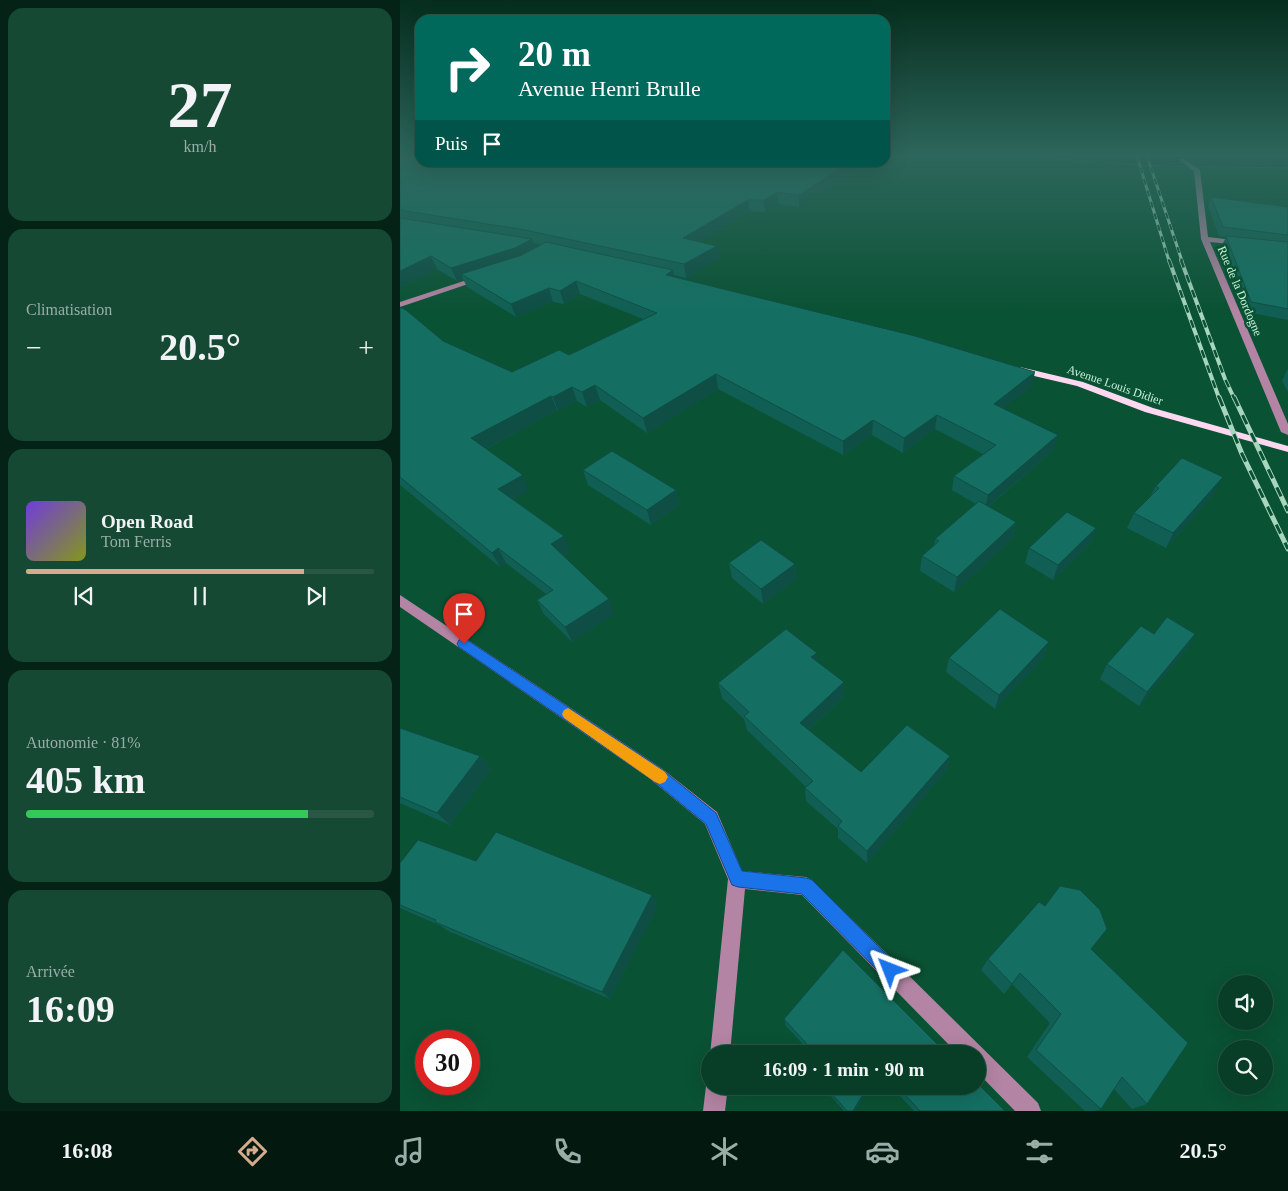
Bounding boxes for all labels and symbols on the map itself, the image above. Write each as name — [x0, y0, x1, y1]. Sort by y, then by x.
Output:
street label: Rue de la Dordogne — [1215, 244, 1265, 338]
street label: Avenue Louis Didier — [1065, 362, 1165, 408]
pin — [443, 593, 485, 644]
position arrow — [863, 943, 915, 995]
speed limit sign: 30 — [415, 1030, 480, 1095]

